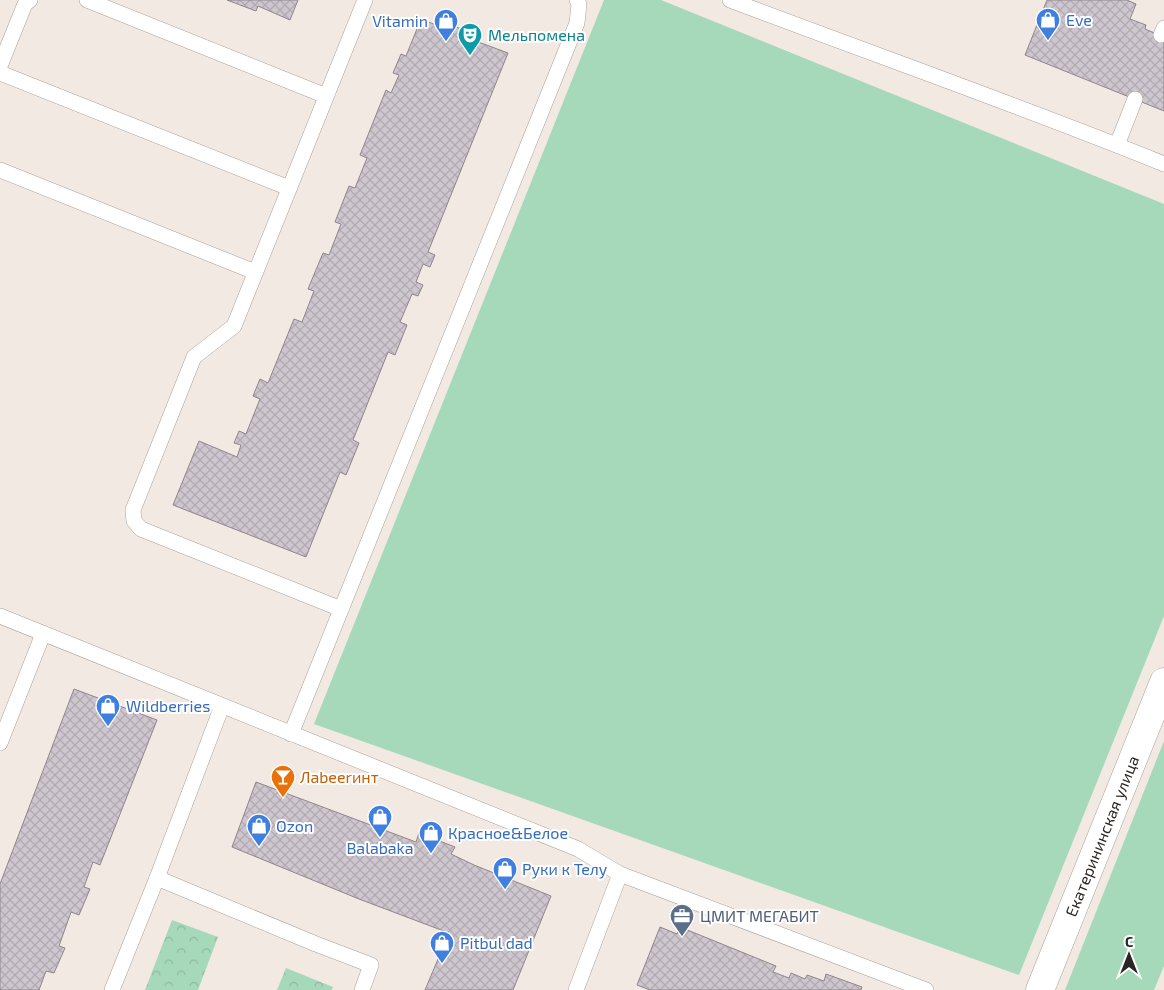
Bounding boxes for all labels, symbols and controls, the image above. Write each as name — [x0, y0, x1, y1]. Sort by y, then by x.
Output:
shop icon: Eve — [1035, 7, 1061, 41]
shop icon: Vitamin — [433, 8, 459, 42]
place label: Eve — [1066, 10, 1092, 29]
place label: Vitamin — [372, 11, 428, 30]
theatre icon: Мельпомена — [457, 22, 483, 56]
place label: Мельпомена — [488, 25, 585, 44]
shop icon: Wildberries — [95, 693, 121, 727]
place label: Wildberries — [126, 696, 210, 715]
street label: Екатерининская улица — [1061, 753, 1142, 919]
bar icon: Лаbeerинт — [270, 764, 296, 798]
place label: Лаbeerинт — [300, 767, 379, 786]
shop icon: Balabaka — [367, 804, 393, 838]
shop icon: Ozon — [246, 813, 272, 847]
place label: Ozon — [276, 816, 313, 835]
shop icon: Красное&Белое — [418, 820, 444, 854]
place label: Красное&Белое — [448, 823, 568, 842]
place label: Balabaka — [346, 838, 414, 857]
shop icon: Руки к Телу — [492, 856, 518, 890]
place label: Руки к Телу — [522, 859, 608, 879]
office icon: ЦМИТ МЕГАБИТ — [669, 903, 695, 937]
place label: ЦМИТ МЕГАБИТ — [700, 906, 819, 925]
shop icon: Pitbul dad — [429, 930, 455, 964]
north arrow — [1104, 930, 1154, 980]
place label: Pitbul dad — [460, 933, 533, 952]
text: С — [1125, 933, 1133, 950]

